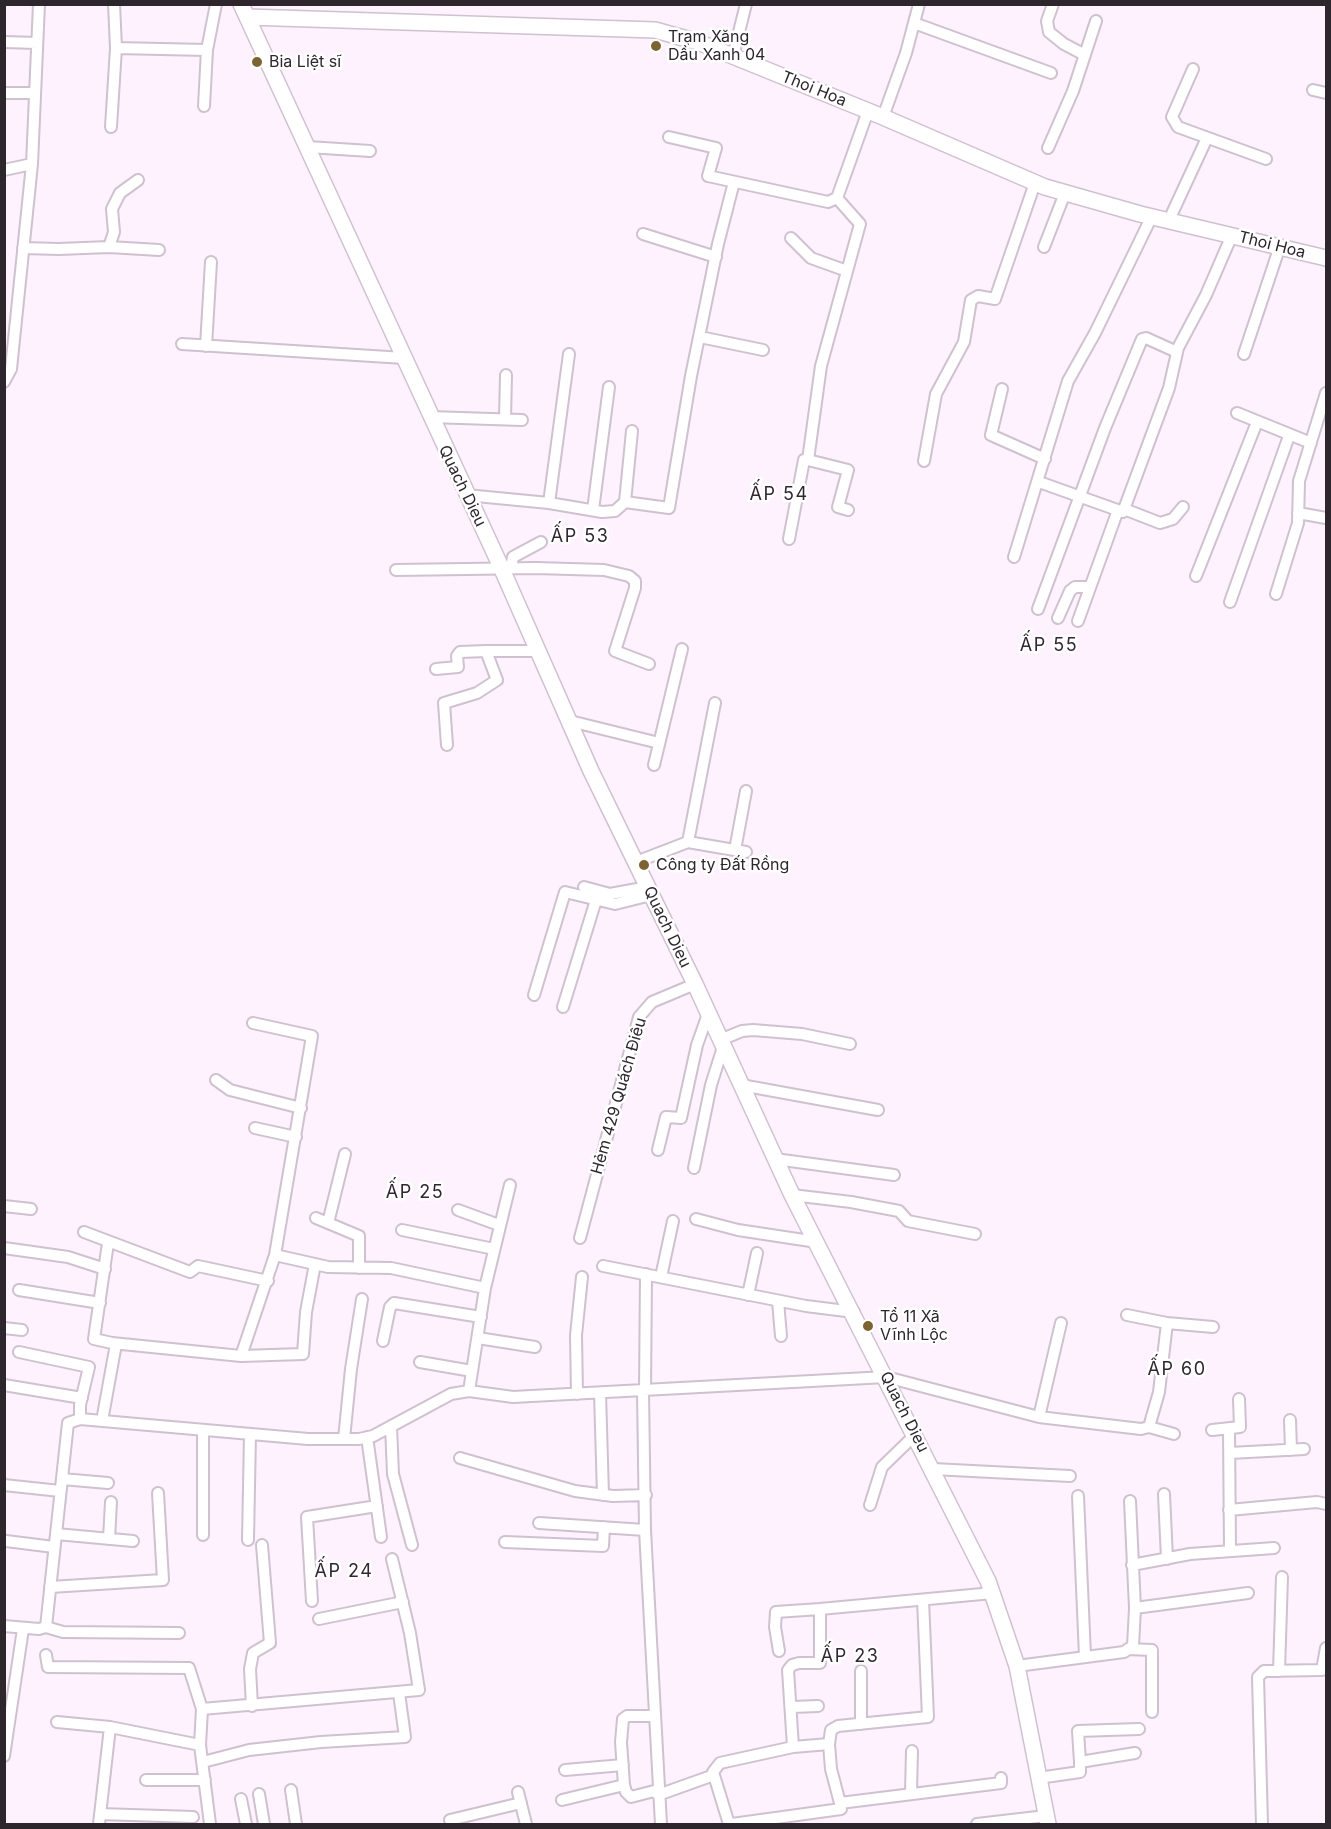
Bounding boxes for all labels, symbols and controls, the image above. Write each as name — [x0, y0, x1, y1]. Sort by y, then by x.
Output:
place label: Trạm Xăng Dầu Xanh 04 — [668, 27, 765, 65]
marker: Trạm Xăng Dầu Xanh 04 — [649, 39, 663, 53]
place label: Bia Liệt sĩ — [269, 52, 341, 72]
marker: Bia Liệt sĩ — [250, 55, 264, 69]
street label: Thoi Hoa — [779, 67, 849, 111]
street label: Thoi Hoa — [1237, 227, 1307, 263]
street label: Quach Dieu — [434, 442, 490, 530]
district label: ẤP 54 — [749, 484, 809, 506]
district label: ẤP 53 — [551, 526, 609, 548]
district label: ẤP 55 — [1020, 635, 1078, 657]
place label: Công ty Đất Rồng — [656, 855, 789, 875]
marker: Công ty Đất Rồng — [637, 858, 651, 872]
street label: Quach Dieu — [639, 883, 695, 971]
street label: Hẻm 429 Quách Điêu — [587, 1015, 651, 1177]
district label: ẤP 25 — [386, 1182, 444, 1204]
place label: Tổ 11 Xã Vĩnh Lộc — [880, 1307, 948, 1345]
marker: Tổ 11 Xã Vĩnh Lộc — [861, 1319, 875, 1333]
district label: ẤP 60 — [1148, 1359, 1206, 1381]
street label: Quach Dieu — [875, 1368, 933, 1456]
district label: ẤP 24 — [315, 1561, 373, 1583]
district label: ẤP 23 — [821, 1646, 879, 1668]

